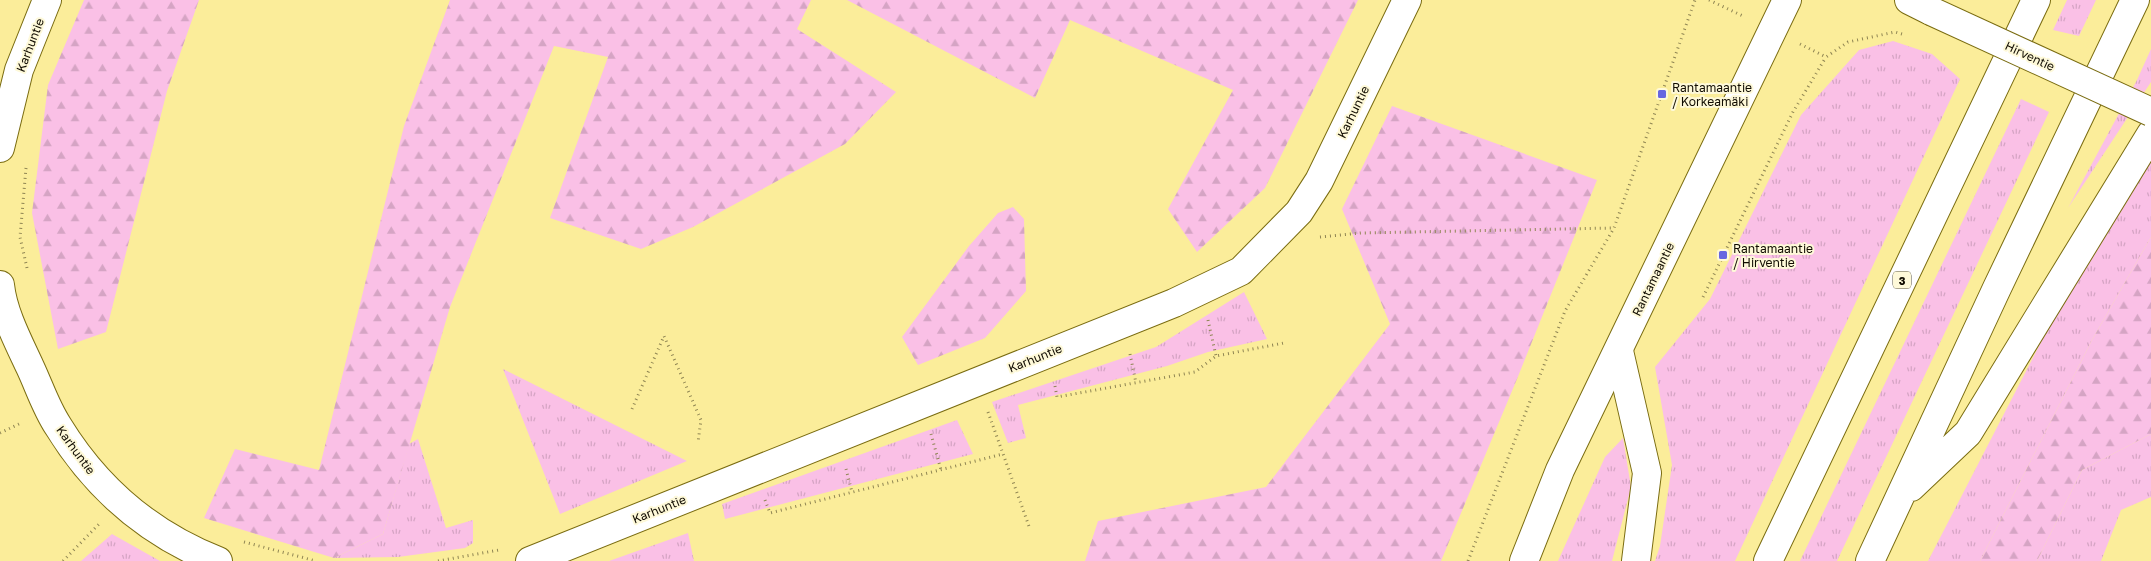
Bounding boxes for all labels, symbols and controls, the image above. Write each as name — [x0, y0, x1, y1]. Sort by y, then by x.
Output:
street label: Karhuntie — [13, 16, 47, 74]
street label: Hirventie — [2003, 38, 2057, 74]
place label: Rantamaantie / Korkeamäki — [1672, 80, 1752, 109]
street label: Karhuntie — [1334, 83, 1372, 141]
marker: Rantamaantie / Korkeamäki — [1656, 88, 1668, 100]
street label: Rantamaantie — [1629, 240, 1677, 318]
place label: Rantamaantie / Hirventie — [1733, 241, 1813, 270]
marker: Rantamaantie / Hirventie — [1717, 249, 1729, 261]
road number: 3 — [1893, 272, 1911, 288]
street label: Karhuntie — [1006, 340, 1064, 376]
street label: Karhuntie — [53, 423, 99, 477]
street label: Karhuntie — [630, 491, 688, 527]

